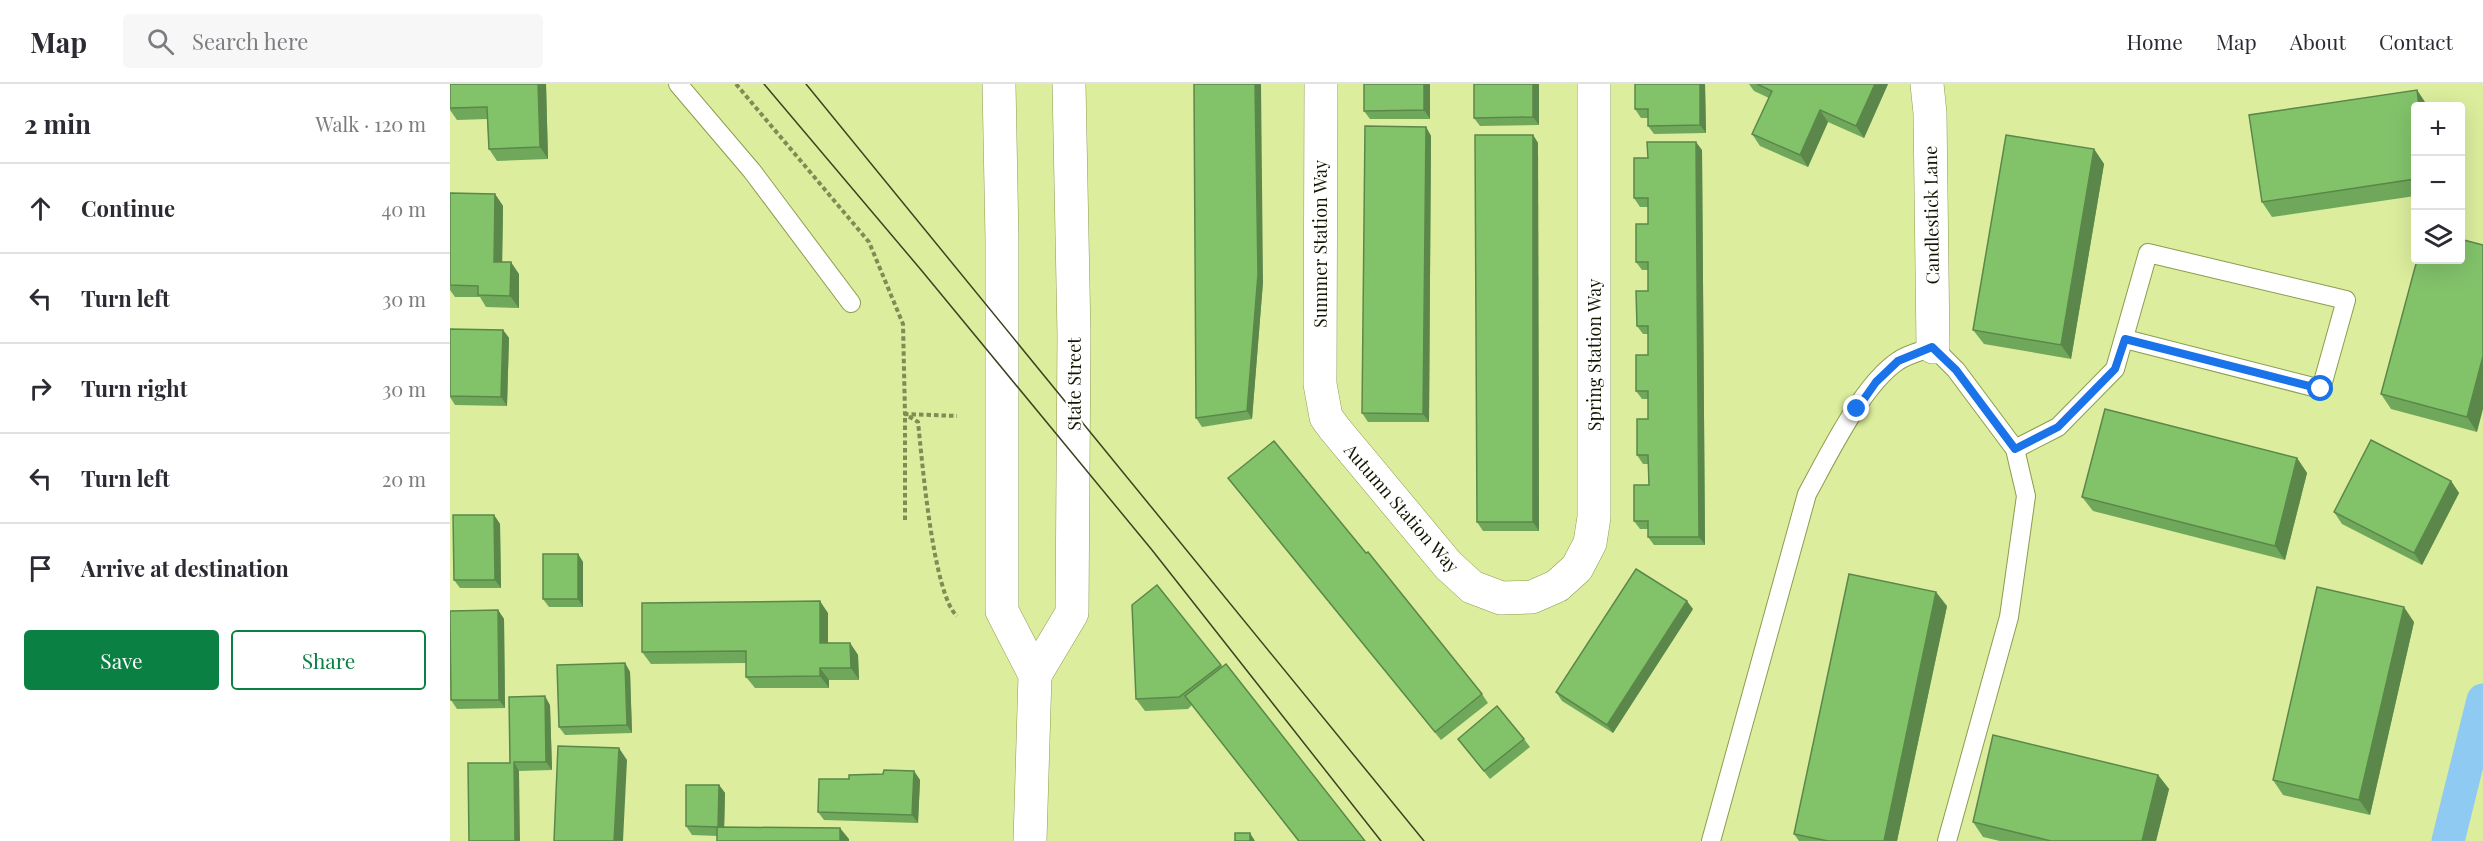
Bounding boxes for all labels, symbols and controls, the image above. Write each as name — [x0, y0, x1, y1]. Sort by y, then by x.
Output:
search box — [123, 14, 543, 68]
text: Map — [30, 23, 87, 60]
icon: search — [144, 25, 177, 58]
text: Search here — [192, 26, 308, 56]
text: Home — [2127, 27, 2183, 55]
text: Map — [2216, 27, 2257, 55]
text: About — [2290, 27, 2346, 55]
text: Contact — [2379, 27, 2453, 55]
map controls — [2411, 102, 2465, 264]
button: + — [2411, 102, 2465, 156]
text: 2 min — [24, 106, 91, 141]
text: Walk · 120 m — [316, 110, 426, 137]
street label: Candlestick Lane — [1918, 145, 1944, 285]
button: − — [2411, 156, 2465, 210]
street label: Summer Station Way — [1308, 160, 1332, 328]
icon: ahead — [24, 192, 57, 225]
text: Continue — [81, 193, 175, 223]
text: 40 m — [381, 195, 426, 222]
button: layers — [2411, 210, 2465, 264]
street label: Spring Station Way — [1582, 279, 1606, 431]
icon: left — [24, 282, 57, 315]
text: Turn left — [81, 283, 170, 313]
text: 30 m — [382, 285, 426, 312]
street label: State Street — [1062, 337, 1086, 431]
icon: right — [24, 372, 57, 405]
text: Turn right — [81, 373, 187, 403]
text: 30 m — [382, 375, 426, 402]
route start — [2307, 375, 2333, 401]
route end — [1843, 395, 1869, 421]
street label: Autumn Station Way — [1339, 438, 1465, 578]
icon: left — [24, 462, 57, 495]
text: Turn left — [81, 463, 170, 493]
text: 20 m — [382, 465, 426, 492]
icon: arrive — [24, 552, 57, 585]
text: Arrive at destination — [81, 553, 289, 583]
button: Save — [24, 630, 219, 690]
button: Share — [231, 630, 426, 690]

